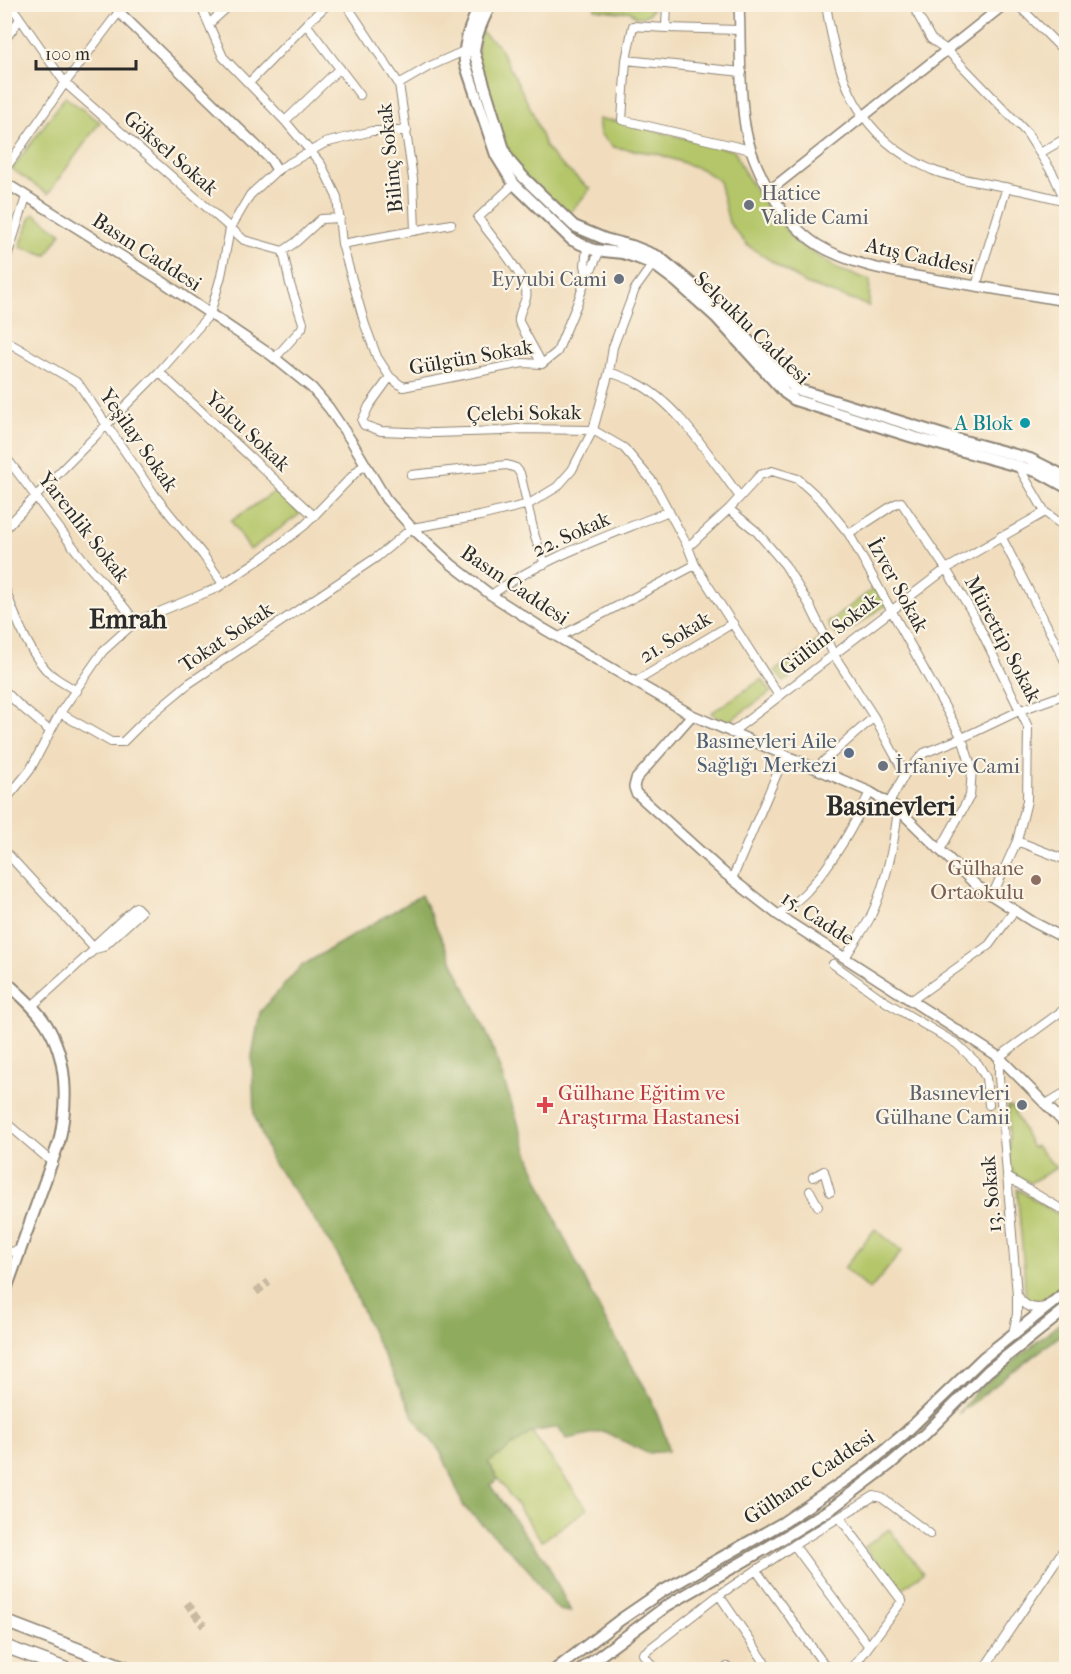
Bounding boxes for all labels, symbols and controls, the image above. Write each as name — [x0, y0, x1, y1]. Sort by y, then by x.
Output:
scale bar — [36, 33, 136, 71]
text: 100 m — [45, 44, 90, 65]
street label: Bilinç Sokak — [372, 102, 408, 214]
street label: Göksel Sokak — [119, 106, 223, 201]
place label: Hatice Valide Cami — [760, 181, 869, 229]
marker: Hatice Valide Cami — [742, 198, 756, 212]
street label: Basın Caddesi — [88, 208, 206, 296]
street label: Atış Caddesi — [863, 233, 977, 279]
place label: Eyyubi Cami — [491, 267, 607, 291]
street label: Selçuklu Caddesi — [689, 267, 815, 389]
marker: Eyyubi Cami — [612, 272, 626, 286]
street label: Gülgün Sokak — [407, 334, 535, 380]
street label: Yeşilay Sokak — [94, 383, 183, 496]
street label: Yolcu Sokak — [200, 385, 295, 476]
street label: Çelebi Sokak — [466, 400, 582, 427]
place label: A Blok — [953, 411, 1013, 435]
marker: A Blok — [1018, 416, 1032, 430]
street label: Yarenlik Sokak — [33, 466, 135, 587]
street label: 22. Sokak — [528, 506, 614, 562]
street label: İzver Sokak — [862, 534, 934, 636]
street label: Basın Caddesi — [456, 540, 574, 630]
street label: Mürettip Sokak — [960, 572, 1046, 707]
street label: Gülüm Sokak — [775, 588, 883, 680]
street label: Tokat Sokak — [175, 597, 278, 677]
district label: Emrah — [89, 603, 168, 635]
street label: 21. Sokak — [635, 606, 715, 668]
place label: Basınevleri Aile Sağlığı Merkezi — [695, 729, 837, 777]
marker: Basınevleri Aile Sağlığı Merkezi — [842, 746, 856, 760]
place label: İrfaniye Cami — [895, 754, 1020, 778]
marker: İrfaniye Cami — [876, 759, 890, 773]
district label: Basınevleri — [826, 790, 957, 822]
place label: Gülhane Ortaokulu — [930, 856, 1024, 904]
marker: Gülhane Ortaokulu — [1029, 873, 1043, 887]
street label: 15. Cadde — [777, 886, 859, 950]
place label: Gülhane Eğitim ve Araştırma Hastanesi — [557, 1081, 740, 1129]
place label: Basınevleri Gülhane Camii — [875, 1081, 1010, 1129]
marker: Gülhane Eğitim ve Araştırma Hastanesi — [536, 1096, 554, 1114]
marker: Basınevleri Gülhane Camii — [1015, 1098, 1029, 1112]
street label: 13. Sokak — [976, 1154, 1006, 1234]
street label: Gülhane Caddesi — [739, 1425, 879, 1529]

